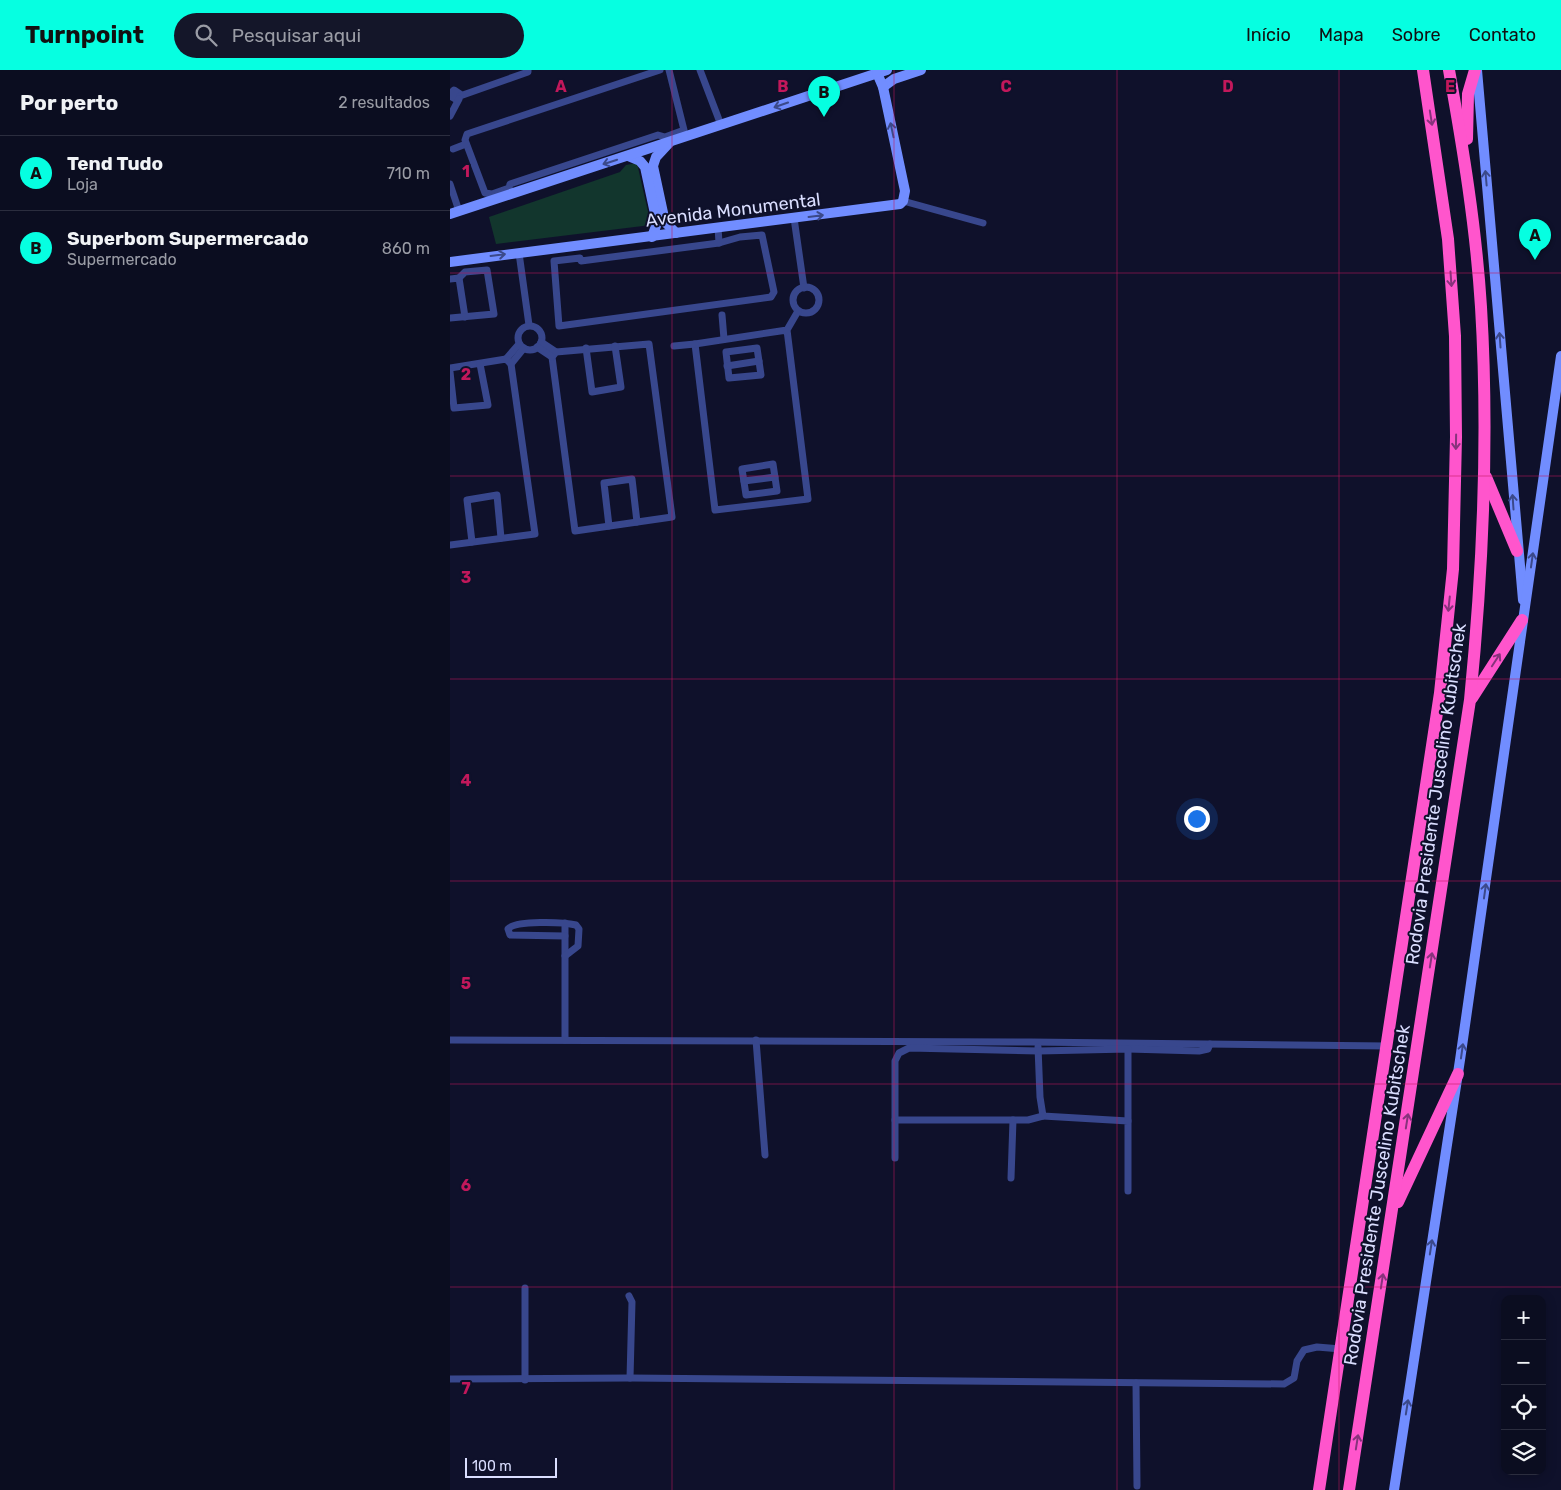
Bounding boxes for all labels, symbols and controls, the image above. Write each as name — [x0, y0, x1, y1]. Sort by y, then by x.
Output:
search box — [174, 13, 524, 58]
text: Turnpoint — [25, 21, 144, 49]
icon: search — [192, 21, 220, 49]
text: Pesquisar aqui — [232, 24, 361, 47]
text: Início — [1246, 24, 1291, 46]
text: Mapa — [1319, 24, 1364, 46]
text: Sobre — [1392, 24, 1441, 46]
text: Contato — [1469, 24, 1536, 46]
pin: B — [808, 76, 840, 117]
text: A — [555, 77, 567, 96]
text: B — [777, 77, 789, 96]
text: C — [1000, 77, 1012, 96]
text: D — [1222, 77, 1234, 96]
text: E — [1445, 77, 1455, 96]
text: Por perto — [20, 90, 118, 115]
text: 2 resultados — [338, 93, 430, 112]
one-way arrow — [774, 101, 789, 110]
one-way arrow — [1426, 110, 1436, 126]
one-way arrow — [887, 122, 896, 138]
text: Tend Tudo — [67, 152, 163, 175]
one-way arrow — [603, 158, 619, 167]
text: 1 — [462, 162, 470, 181]
text: A — [30, 164, 42, 183]
text: 710 m — [387, 164, 430, 183]
one-way arrow — [1482, 170, 1491, 186]
text: Loja — [67, 175, 98, 194]
street label: Avenida Monumental — [644, 188, 822, 232]
one-way arrow — [807, 210, 823, 220]
pin: A — [1519, 219, 1551, 260]
text: Superbom Supermercado — [67, 227, 309, 250]
text: B — [30, 239, 42, 258]
text: 860 m — [382, 239, 430, 258]
text: Supermercado — [67, 250, 177, 269]
one-way arrow — [490, 250, 506, 260]
one-way arrow — [1446, 271, 1456, 287]
one-way arrow — [1496, 332, 1505, 348]
text: 2 — [461, 365, 471, 384]
one-way arrow — [1451, 433, 1461, 449]
one-way arrow — [1508, 494, 1518, 510]
one-way arrow — [1528, 553, 1538, 569]
text: 3 — [461, 568, 471, 587]
one-way arrow — [1444, 596, 1454, 612]
street label: Rodovia Presidente Juscelino Kubitschek — [1401, 621, 1471, 966]
one-way arrow — [1491, 653, 1501, 667]
text: 4 — [461, 771, 472, 790]
your location — [1184, 806, 1210, 832]
one-way arrow — [1480, 883, 1490, 899]
one-way arrow — [1427, 952, 1437, 968]
text: 5 — [461, 974, 471, 993]
street label: Rodovia Presidente Juscelino Kubitschek — [1339, 1022, 1415, 1367]
one-way arrow — [1457, 1044, 1467, 1060]
one-way arrow — [1402, 1113, 1412, 1129]
text: 6 — [461, 1176, 471, 1195]
one-way arrow — [1427, 1239, 1437, 1255]
one-way arrow — [1377, 1274, 1387, 1290]
map controls — [1501, 1295, 1546, 1475]
button: + — [1501, 1295, 1546, 1340]
button: − — [1501, 1340, 1546, 1385]
text: 7 — [461, 1379, 471, 1398]
button: locate — [1501, 1385, 1546, 1430]
one-way arrow — [1402, 1400, 1412, 1416]
button: layers — [1501, 1430, 1546, 1475]
one-way arrow — [1352, 1434, 1362, 1450]
scale bar — [465, 1455, 558, 1478]
text: 100 m — [472, 1458, 512, 1475]

